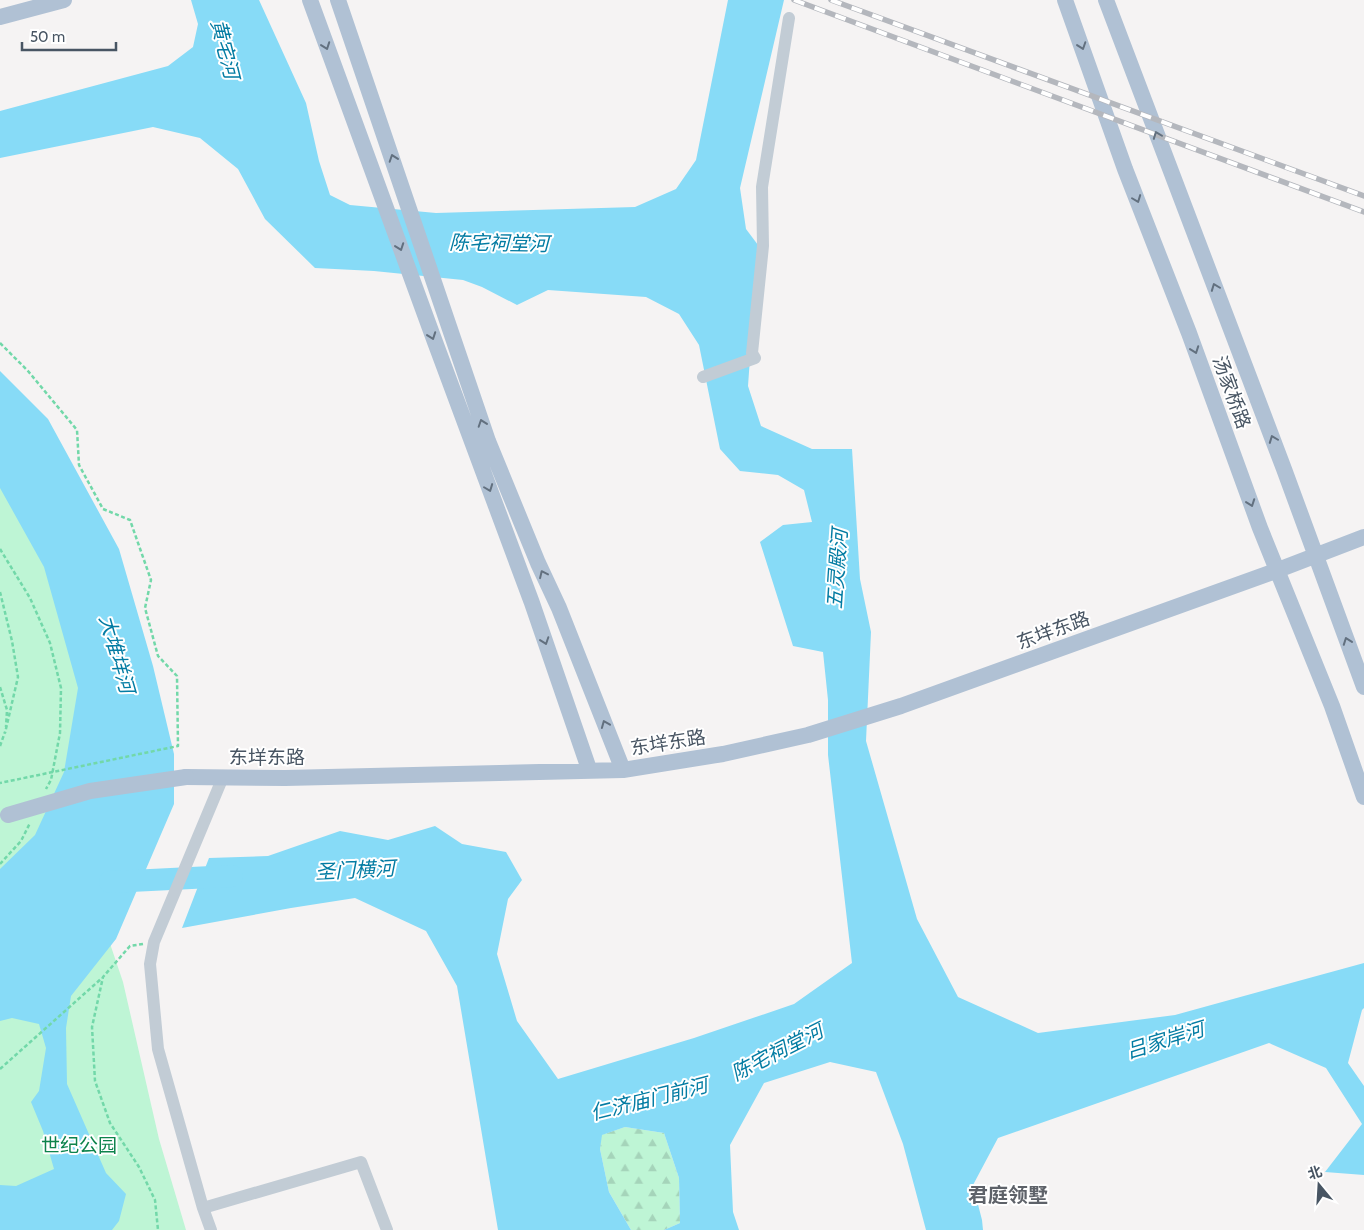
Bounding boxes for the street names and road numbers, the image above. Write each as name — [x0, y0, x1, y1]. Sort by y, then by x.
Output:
street label: 汤家桥路 — [1208, 353, 1255, 432]
street label: 东垟东路 — [1014, 607, 1093, 654]
street label: 东垟东路 — [629, 725, 707, 760]
street label: 东垟东路 — [229, 746, 305, 769]

